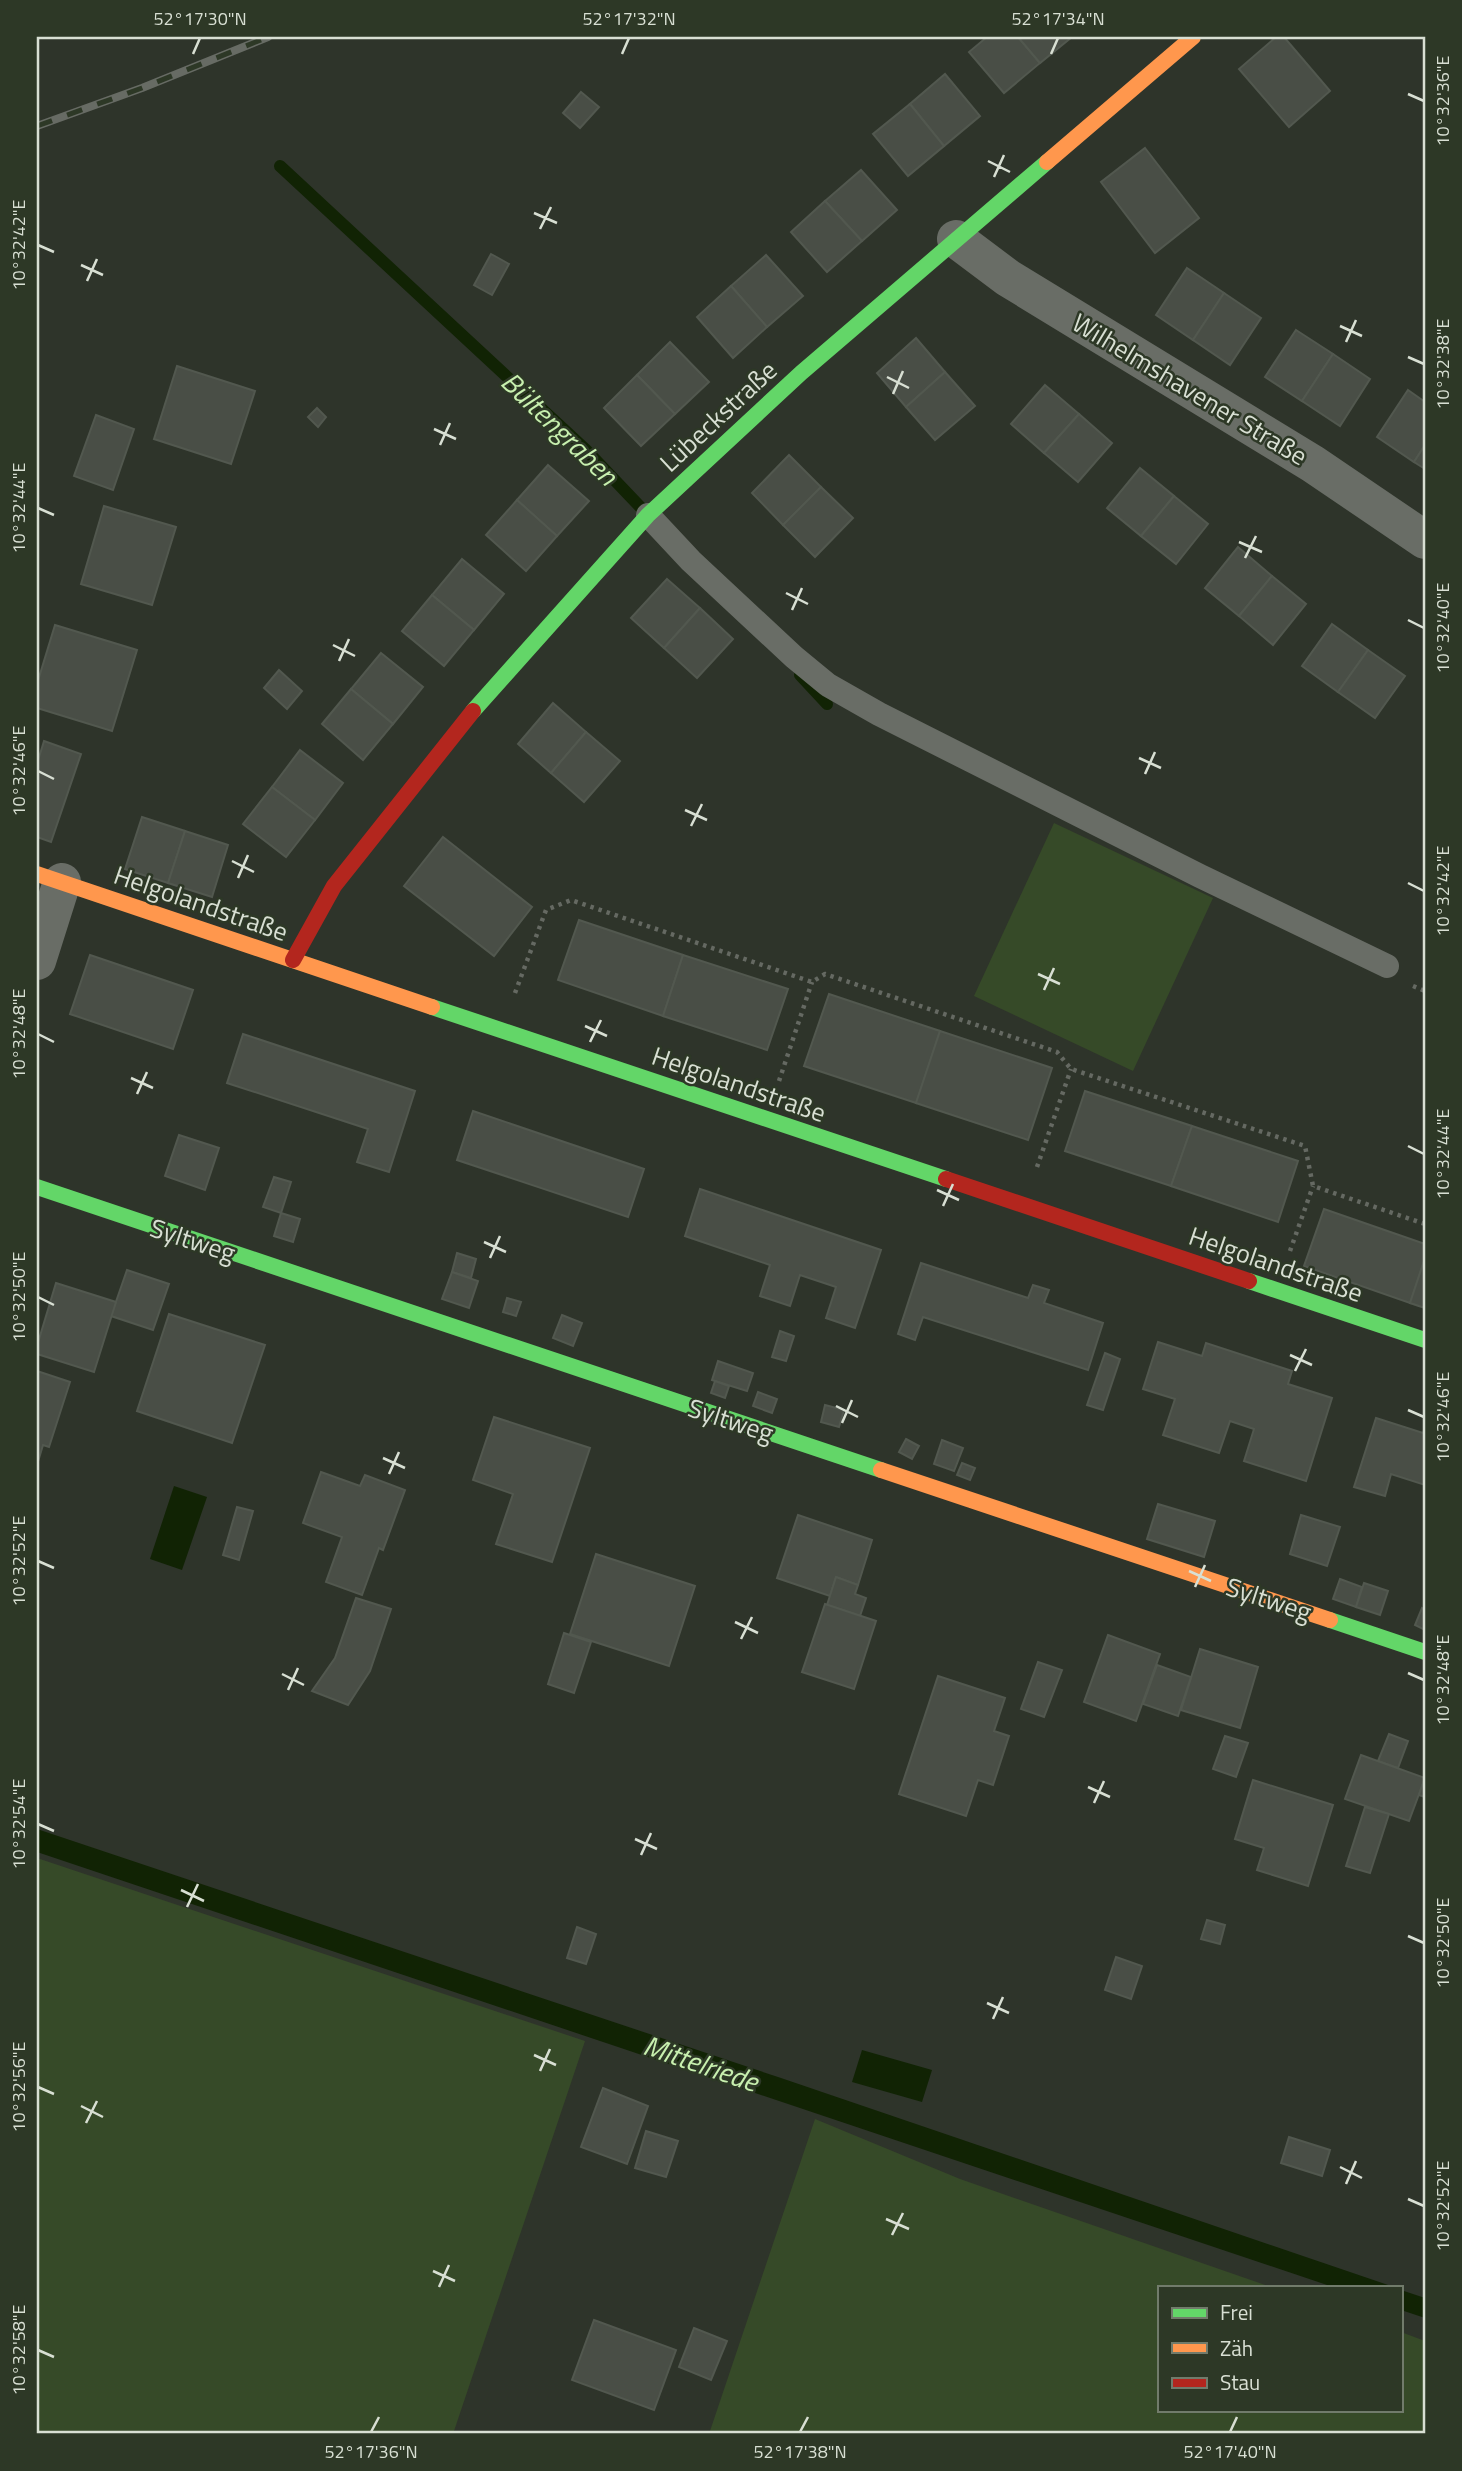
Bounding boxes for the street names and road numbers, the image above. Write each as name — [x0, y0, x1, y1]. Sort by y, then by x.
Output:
street label: Wilhelmshavener Straße — [1065, 303, 1315, 475]
street label: Lübeckstraße — [651, 351, 785, 481]
street label: Helgolandstraße — [109, 855, 293, 951]
street label: Helgolandstraße — [647, 1036, 831, 1132]
street label: Syltweg — [145, 1208, 241, 1272]
street label: Helgolandstraße — [1184, 1216, 1368, 1312]
street label: Syltweg — [683, 1388, 779, 1452]
street label: Syltweg — [1221, 1567, 1317, 1631]

